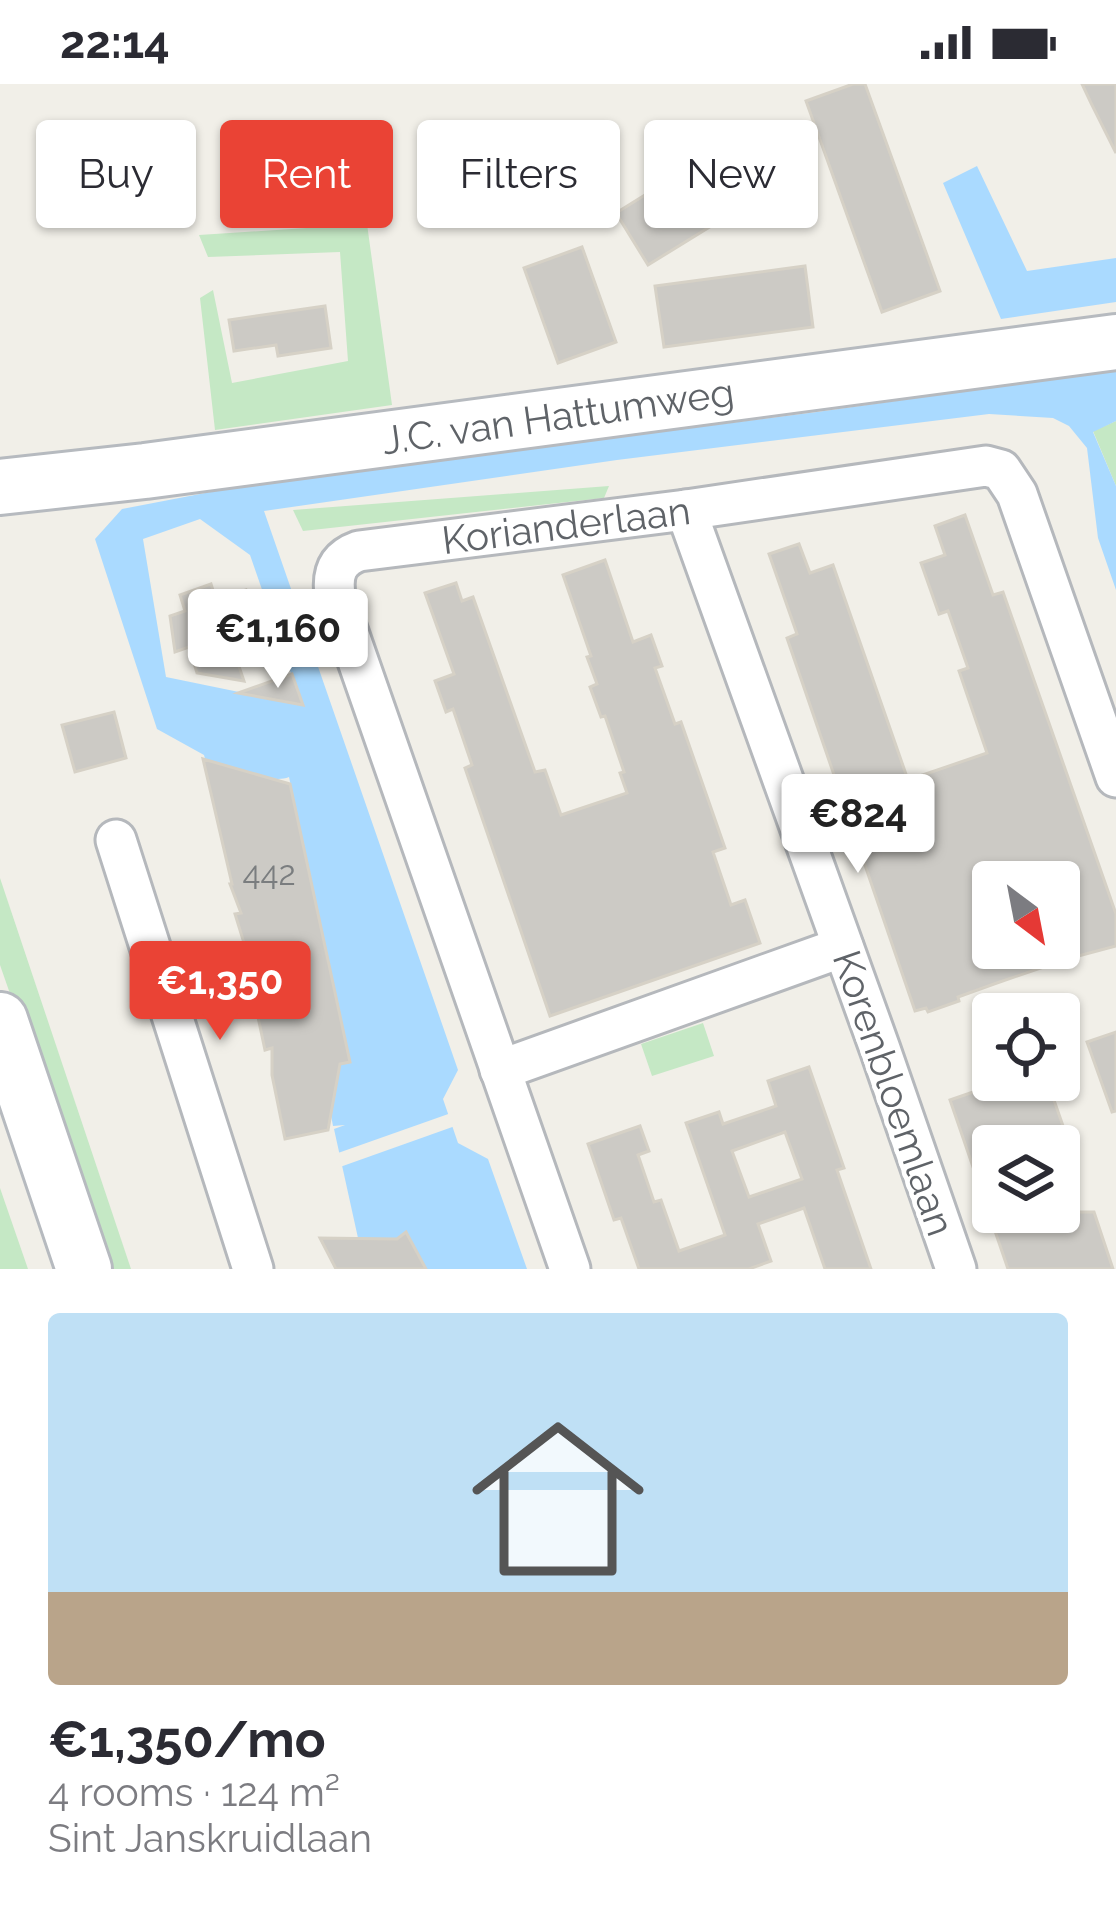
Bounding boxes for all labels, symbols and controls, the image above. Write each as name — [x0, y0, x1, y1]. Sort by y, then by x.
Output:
text: 22:14 — [60, 16, 170, 69]
chip: Buy — [36, 120, 196, 228]
chip: Rent — [220, 120, 393, 228]
chip: Filters — [417, 120, 620, 228]
chip: New — [644, 120, 818, 228]
street label: J.C. van Hattumweg — [379, 369, 737, 463]
street label: Korianderlaan — [439, 487, 693, 563]
pin: €1,160 — [180, 589, 376, 691]
text: €1,160 — [215, 605, 341, 651]
pin: €824 — [787, 774, 929, 876]
text: €824 — [809, 790, 907, 836]
house number: 442 — [242, 854, 296, 893]
north arrow — [972, 861, 1080, 969]
map controls — [972, 861, 1080, 1233]
pin: €1,350 — [122, 941, 318, 1043]
street label: Korenbloemlaan — [824, 945, 964, 1241]
text: €1,350 — [157, 957, 283, 1003]
button: locate — [972, 993, 1080, 1101]
button: layers — [972, 1125, 1080, 1233]
icon: home — [450, 1391, 666, 1607]
text: €1,350/mo — [48, 1709, 326, 1769]
text: 4 rooms · 124 m² — [48, 1769, 340, 1815]
text: Sint Janskruidlaan — [48, 1815, 372, 1861]

